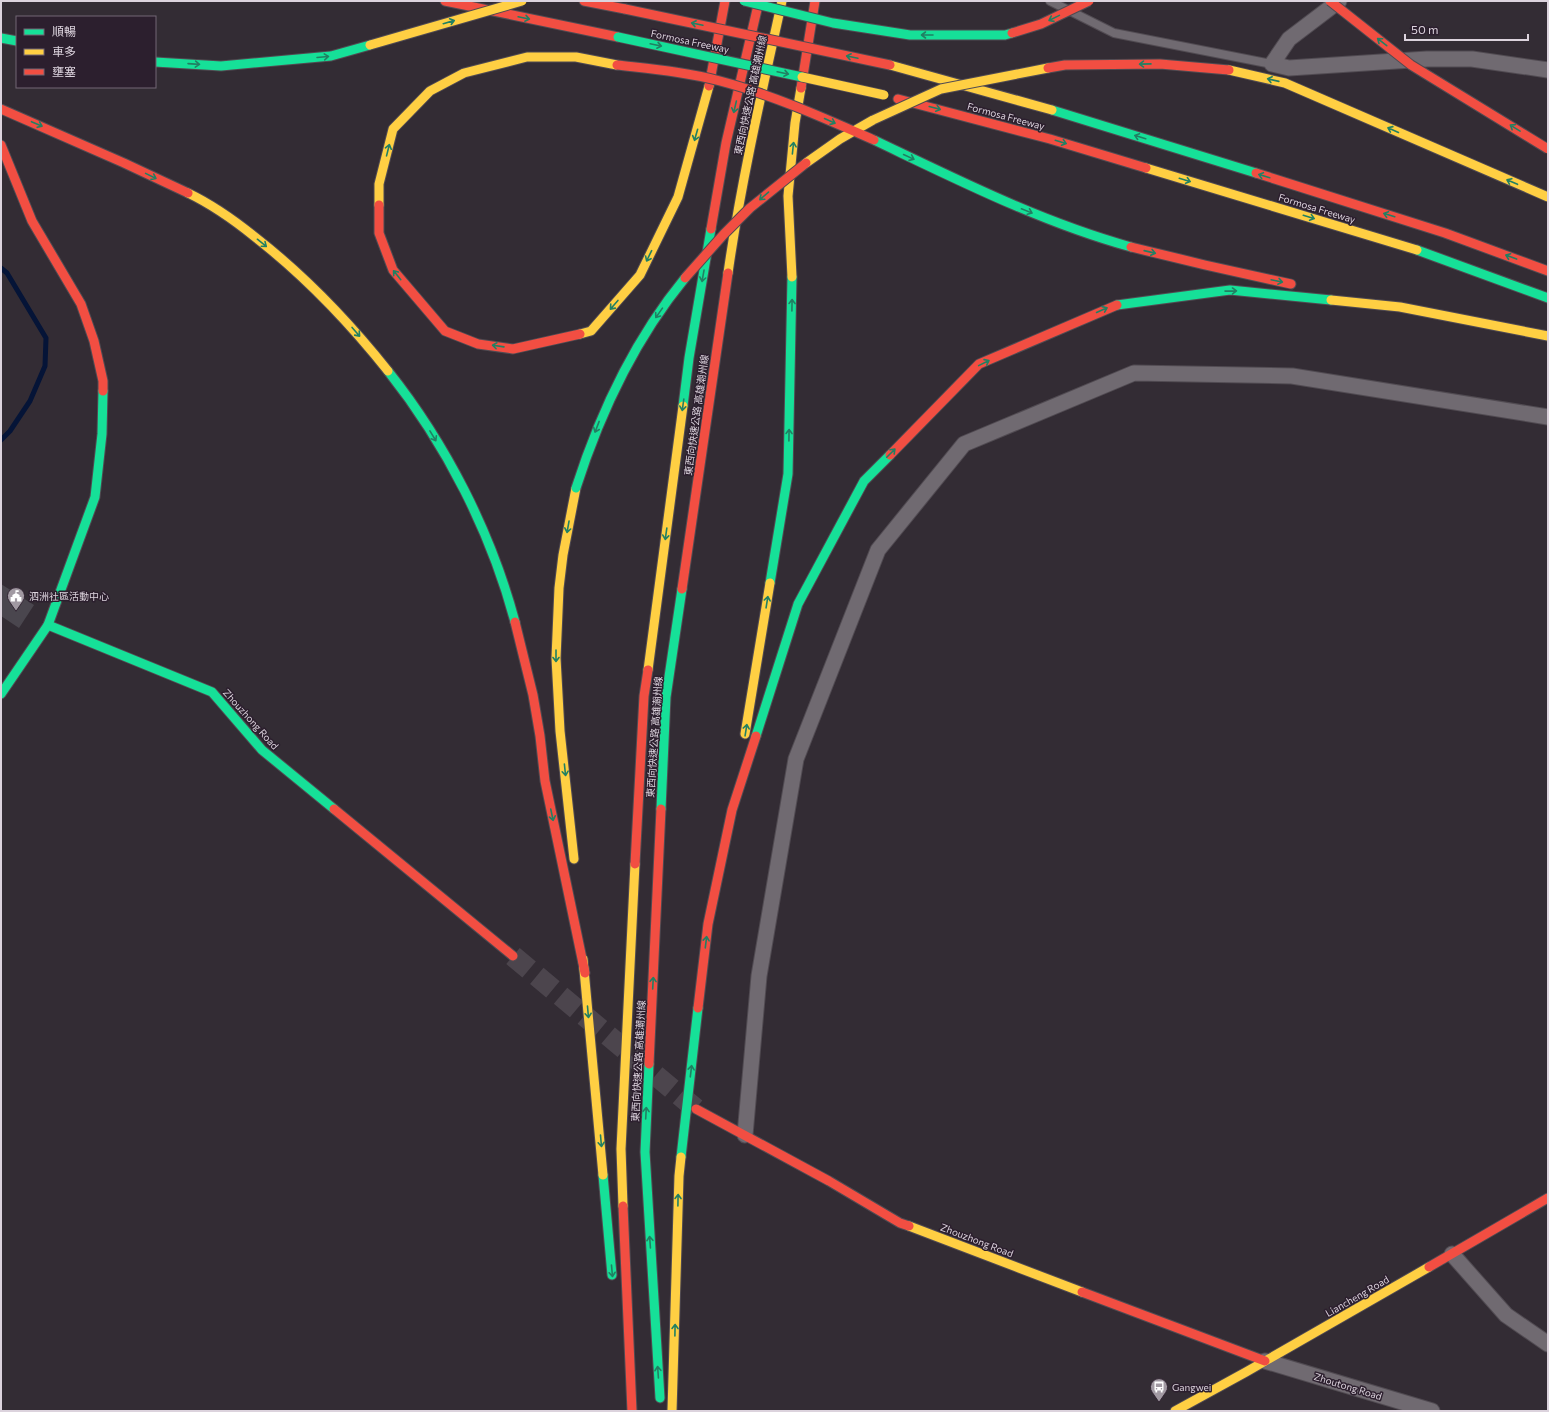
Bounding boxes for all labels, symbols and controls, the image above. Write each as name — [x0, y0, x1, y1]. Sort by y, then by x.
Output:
one-way arrow — [517, 14, 530, 22]
one-way arrow — [1048, 15, 1060, 22]
legend — [16, 16, 156, 88]
scale bar — [1405, 16, 1528, 42]
one-way arrow — [442, 18, 455, 25]
one-way arrow — [691, 20, 704, 28]
text: 50 m — [1411, 22, 1439, 36]
text: 順暢 — [52, 24, 76, 38]
street label: Formosa Freeway — [650, 27, 730, 55]
one-way arrow — [921, 31, 934, 39]
street label: 東西向快速公路 高雄潮州線 — [731, 34, 769, 156]
one-way arrow — [1377, 38, 1388, 47]
one-way arrow — [649, 42, 662, 50]
text: 車多 — [52, 44, 76, 58]
one-way arrow — [316, 53, 329, 60]
one-way arrow — [846, 53, 859, 61]
one-way arrow — [1139, 60, 1152, 68]
one-way arrow — [187, 61, 200, 68]
text: 壅塞 — [52, 64, 76, 78]
one-way arrow — [776, 70, 789, 78]
one-way arrow — [1267, 76, 1280, 84]
one-way arrow — [730, 100, 738, 113]
street label: Formosa Freeway — [966, 100, 1046, 132]
one-way arrow — [928, 105, 941, 113]
one-way arrow — [823, 118, 835, 125]
one-way arrow — [30, 121, 42, 129]
one-way arrow — [1509, 124, 1521, 132]
one-way arrow — [1387, 126, 1399, 133]
one-way arrow — [692, 128, 699, 141]
one-way arrow — [1134, 133, 1147, 140]
one-way arrow — [1054, 139, 1067, 146]
one-way arrow — [789, 142, 797, 155]
one-way arrow — [385, 143, 392, 156]
one-way arrow — [902, 154, 914, 161]
one-way arrow — [1258, 172, 1271, 179]
one-way arrow — [145, 173, 157, 180]
one-way arrow — [1178, 177, 1191, 184]
one-way arrow — [1507, 178, 1519, 185]
one-way arrow — [759, 191, 769, 200]
street label: Formosa Freeway — [1277, 191, 1357, 225]
one-way arrow — [1021, 207, 1033, 215]
one-way arrow — [1382, 211, 1395, 218]
one-way arrow — [1303, 214, 1316, 221]
one-way arrow — [257, 238, 267, 247]
one-way arrow — [1144, 248, 1157, 256]
one-way arrow — [645, 249, 652, 261]
one-way arrow — [1506, 253, 1518, 261]
one-way arrow — [392, 269, 401, 280]
one-way arrow — [699, 269, 707, 282]
one-way arrow — [1270, 277, 1283, 285]
one-way arrow — [1224, 287, 1237, 295]
one-way arrow — [610, 299, 619, 309]
one-way arrow — [788, 299, 795, 312]
one-way arrow — [1096, 306, 1108, 313]
one-way arrow — [655, 307, 663, 318]
one-way arrow — [351, 327, 361, 337]
one-way arrow — [492, 342, 505, 350]
street label: 東西向快速公路 高雄潮州線 — [682, 354, 710, 476]
one-way arrow — [977, 358, 989, 366]
one-way arrow — [679, 398, 687, 411]
one-way arrow — [593, 421, 601, 433]
one-way arrow — [785, 429, 793, 442]
one-way arrow — [429, 431, 438, 442]
one-way arrow — [886, 448, 896, 458]
one-way arrow — [564, 520, 572, 533]
one-way arrow — [662, 527, 670, 540]
public building icon: 泗洲社區活動中心 — [6, 586, 26, 611]
place label: 泗洲社區活動中心 — [29, 590, 109, 602]
one-way arrow — [763, 596, 771, 609]
one-way arrow — [552, 649, 560, 662]
street label: 東西向快速公路 高雄潮州線 — [644, 676, 664, 798]
street label: Zhouzhong Road — [221, 686, 281, 752]
one-way arrow — [742, 724, 750, 737]
one-way arrow — [561, 763, 569, 776]
one-way arrow — [548, 808, 556, 821]
one-way arrow — [702, 936, 710, 949]
one-way arrow — [649, 977, 656, 990]
street label: 東西向快速公路 高雄潮州線 — [629, 1000, 647, 1122]
one-way arrow — [585, 1005, 592, 1018]
one-way arrow — [687, 1065, 695, 1078]
one-way arrow — [643, 1107, 650, 1120]
one-way arrow — [597, 1134, 604, 1147]
one-way arrow — [674, 1194, 682, 1207]
street label: Zhouzhong Road — [939, 1221, 1015, 1259]
one-way arrow — [647, 1236, 654, 1249]
one-way arrow — [608, 1264, 616, 1277]
street label: Liancheng Road — [1323, 1273, 1391, 1319]
one-way arrow — [671, 1324, 678, 1337]
one-way arrow — [655, 1366, 662, 1379]
street label: Zhoutong Road — [1313, 1370, 1384, 1402]
bus stop icon: Gangwei — [1149, 1377, 1169, 1402]
place label: Gangwei — [1172, 1381, 1211, 1393]

